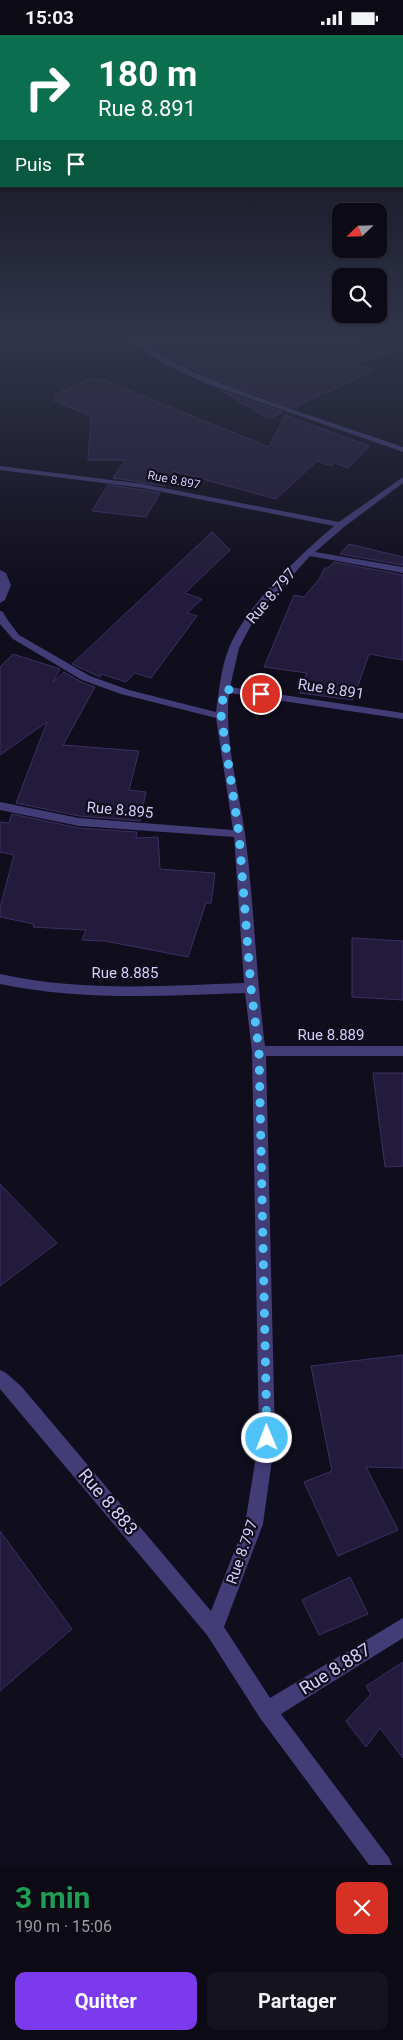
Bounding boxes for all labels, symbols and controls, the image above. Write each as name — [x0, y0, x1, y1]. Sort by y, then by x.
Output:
text: 15:03 — [25, 6, 74, 29]
text: 180 m — [98, 54, 197, 95]
icon: right — [15, 55, 80, 120]
text: Rue 8.891 — [98, 96, 196, 121]
icon: arrive — [62, 150, 90, 178]
text: Puis — [15, 153, 52, 176]
north arrow — [332, 203, 388, 257]
map controls — [332, 203, 387, 323]
button: search — [332, 268, 387, 323]
street label: Rue 8.897 — [146, 468, 202, 492]
street label: Rue 8.797 — [243, 565, 299, 627]
pin — [240, 673, 282, 715]
street label: Rue 8.891 — [297, 675, 365, 703]
icon: arrive — [247, 680, 275, 708]
street label: Rue 8.895 — [86, 798, 154, 822]
street label: Rue 8.885 — [92, 964, 158, 982]
street label: Rue 8.889 — [298, 1026, 364, 1044]
position arrow — [240, 1411, 292, 1463]
street label: Rue 8.883 — [75, 1464, 142, 1539]
street label: Rue 8.797 — [223, 1517, 261, 1587]
street label: Rue 8.887 — [295, 1638, 374, 1699]
text: 3 min — [15, 1880, 90, 1915]
button: close — [336, 1882, 388, 1934]
text: 190 m · 15:06 — [15, 1917, 112, 1936]
button: Quitter — [15, 1972, 197, 2030]
button: Partager — [207, 1972, 388, 2030]

